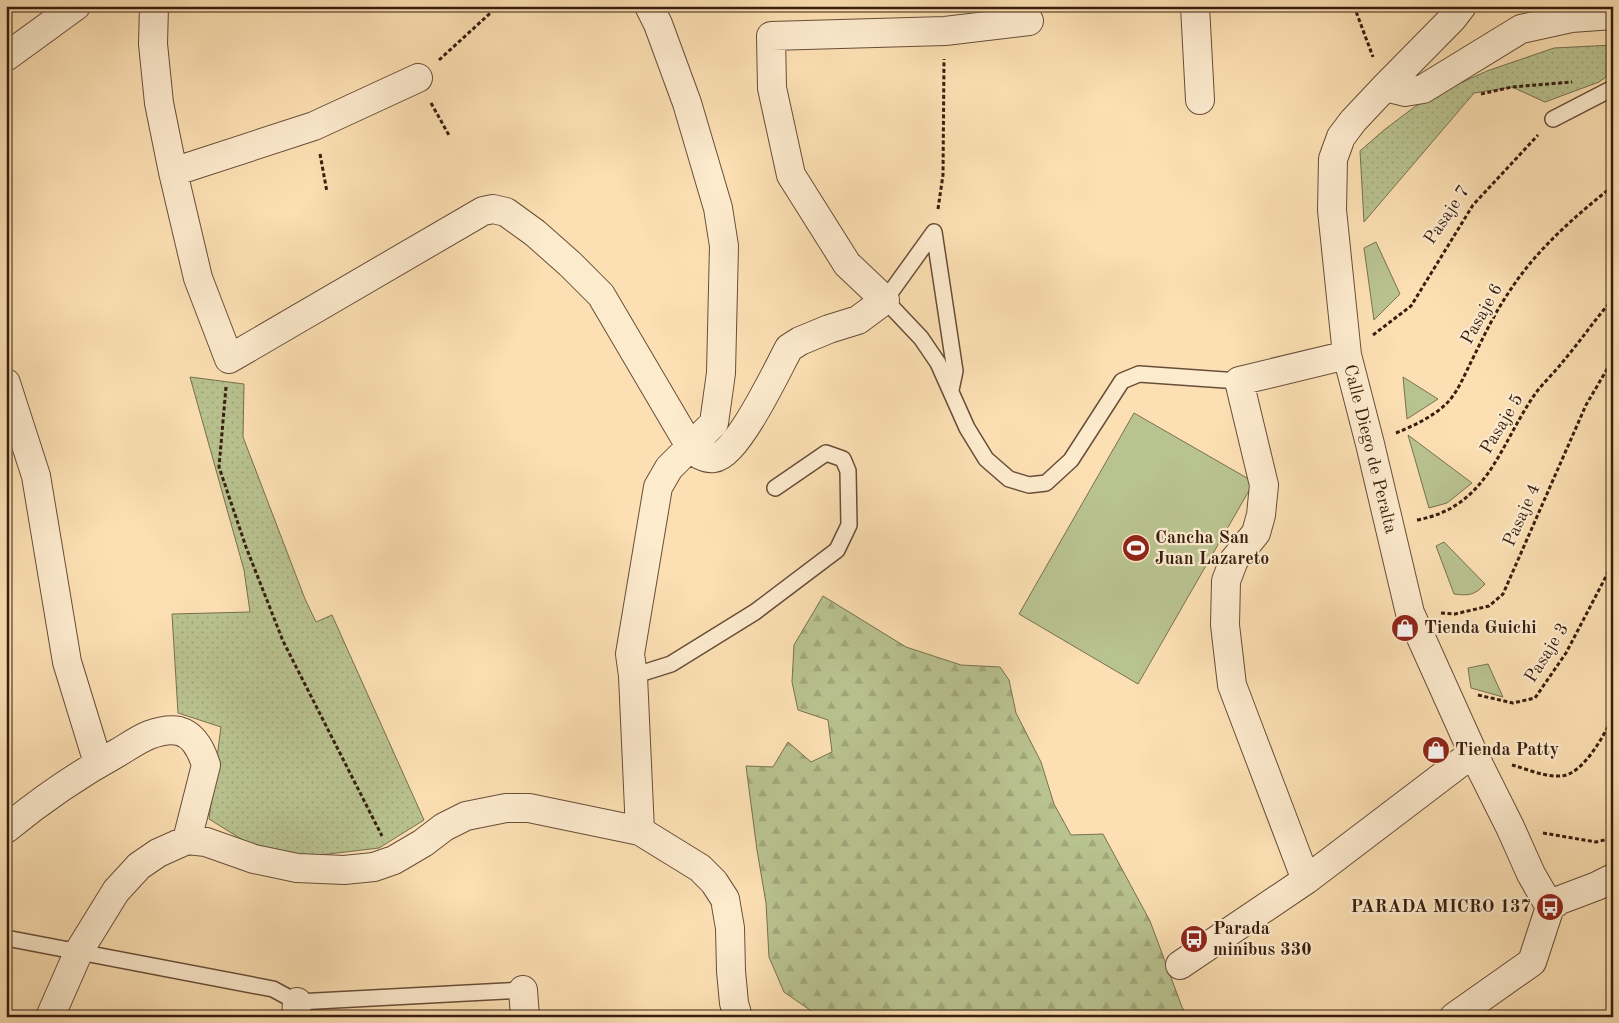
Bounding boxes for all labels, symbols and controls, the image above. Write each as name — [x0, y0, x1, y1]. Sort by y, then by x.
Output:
street label: Pasaje 7 — [1421, 182, 1473, 248]
street label: Pasaje 6 — [1458, 281, 1506, 347]
street label: Calle Diego de Peralta — [1340, 363, 1400, 535]
street label: Pasaje 5 — [1477, 391, 1527, 457]
street label: Pasaje 4 — [1500, 481, 1544, 549]
place label: Cancha San Juan Lazareto — [1155, 529, 1269, 568]
sports icon: Cancha San Juan Lazareto — [1121, 533, 1151, 563]
shop icon: Tienda Guichi — [1390, 613, 1420, 643]
place label: Tienda Guichi — [1424, 619, 1537, 637]
street label: Pasaje 3 — [1522, 620, 1572, 686]
shop icon: Tienda Patty — [1421, 735, 1451, 765]
place label: Tienda Patty — [1455, 741, 1559, 759]
bus stop icon: PARADA MICRO 137 — [1535, 892, 1565, 922]
place label: PARADA MICRO 137 — [1351, 898, 1531, 916]
place label: Parada minibus 330 — [1213, 920, 1312, 959]
bus stop icon: Parada minibus 330 — [1179, 924, 1209, 954]

